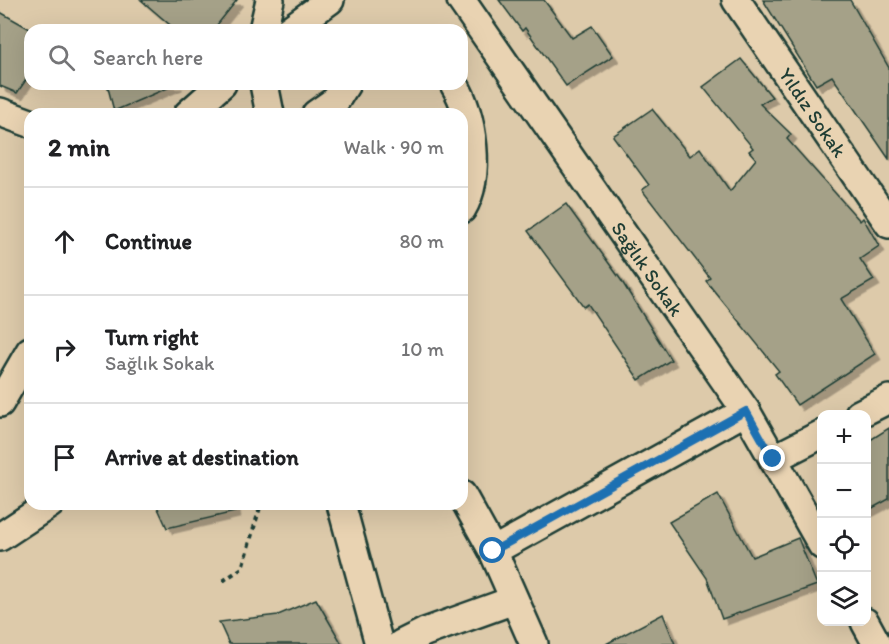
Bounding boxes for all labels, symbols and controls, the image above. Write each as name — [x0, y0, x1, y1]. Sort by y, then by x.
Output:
search box — [24, 24, 468, 90]
icon: search — [45, 41, 78, 74]
text: Search here — [93, 44, 203, 71]
street label: Yıldız Sokak — [774, 63, 852, 162]
text: 2 min — [48, 131, 110, 163]
text: Walk · 90 m — [343, 135, 444, 159]
street label: Sağlık Sokak — [606, 217, 689, 321]
icon: ahead — [48, 225, 81, 258]
text: Continue — [105, 228, 192, 255]
text: 80 m — [399, 229, 444, 253]
text: Turn right — [105, 324, 199, 351]
icon: right — [48, 333, 81, 366]
text: 10 m — [401, 337, 444, 361]
text: Sağlık Sokak — [105, 351, 214, 375]
map controls — [817, 410, 871, 626]
button: + — [817, 410, 871, 464]
icon: arrive — [48, 441, 81, 474]
text: Arrive at destination — [105, 444, 299, 471]
route end — [759, 445, 785, 471]
button: − — [817, 464, 871, 518]
button: locate — [817, 518, 871, 572]
route start — [479, 537, 505, 563]
button: layers — [817, 572, 871, 626]

